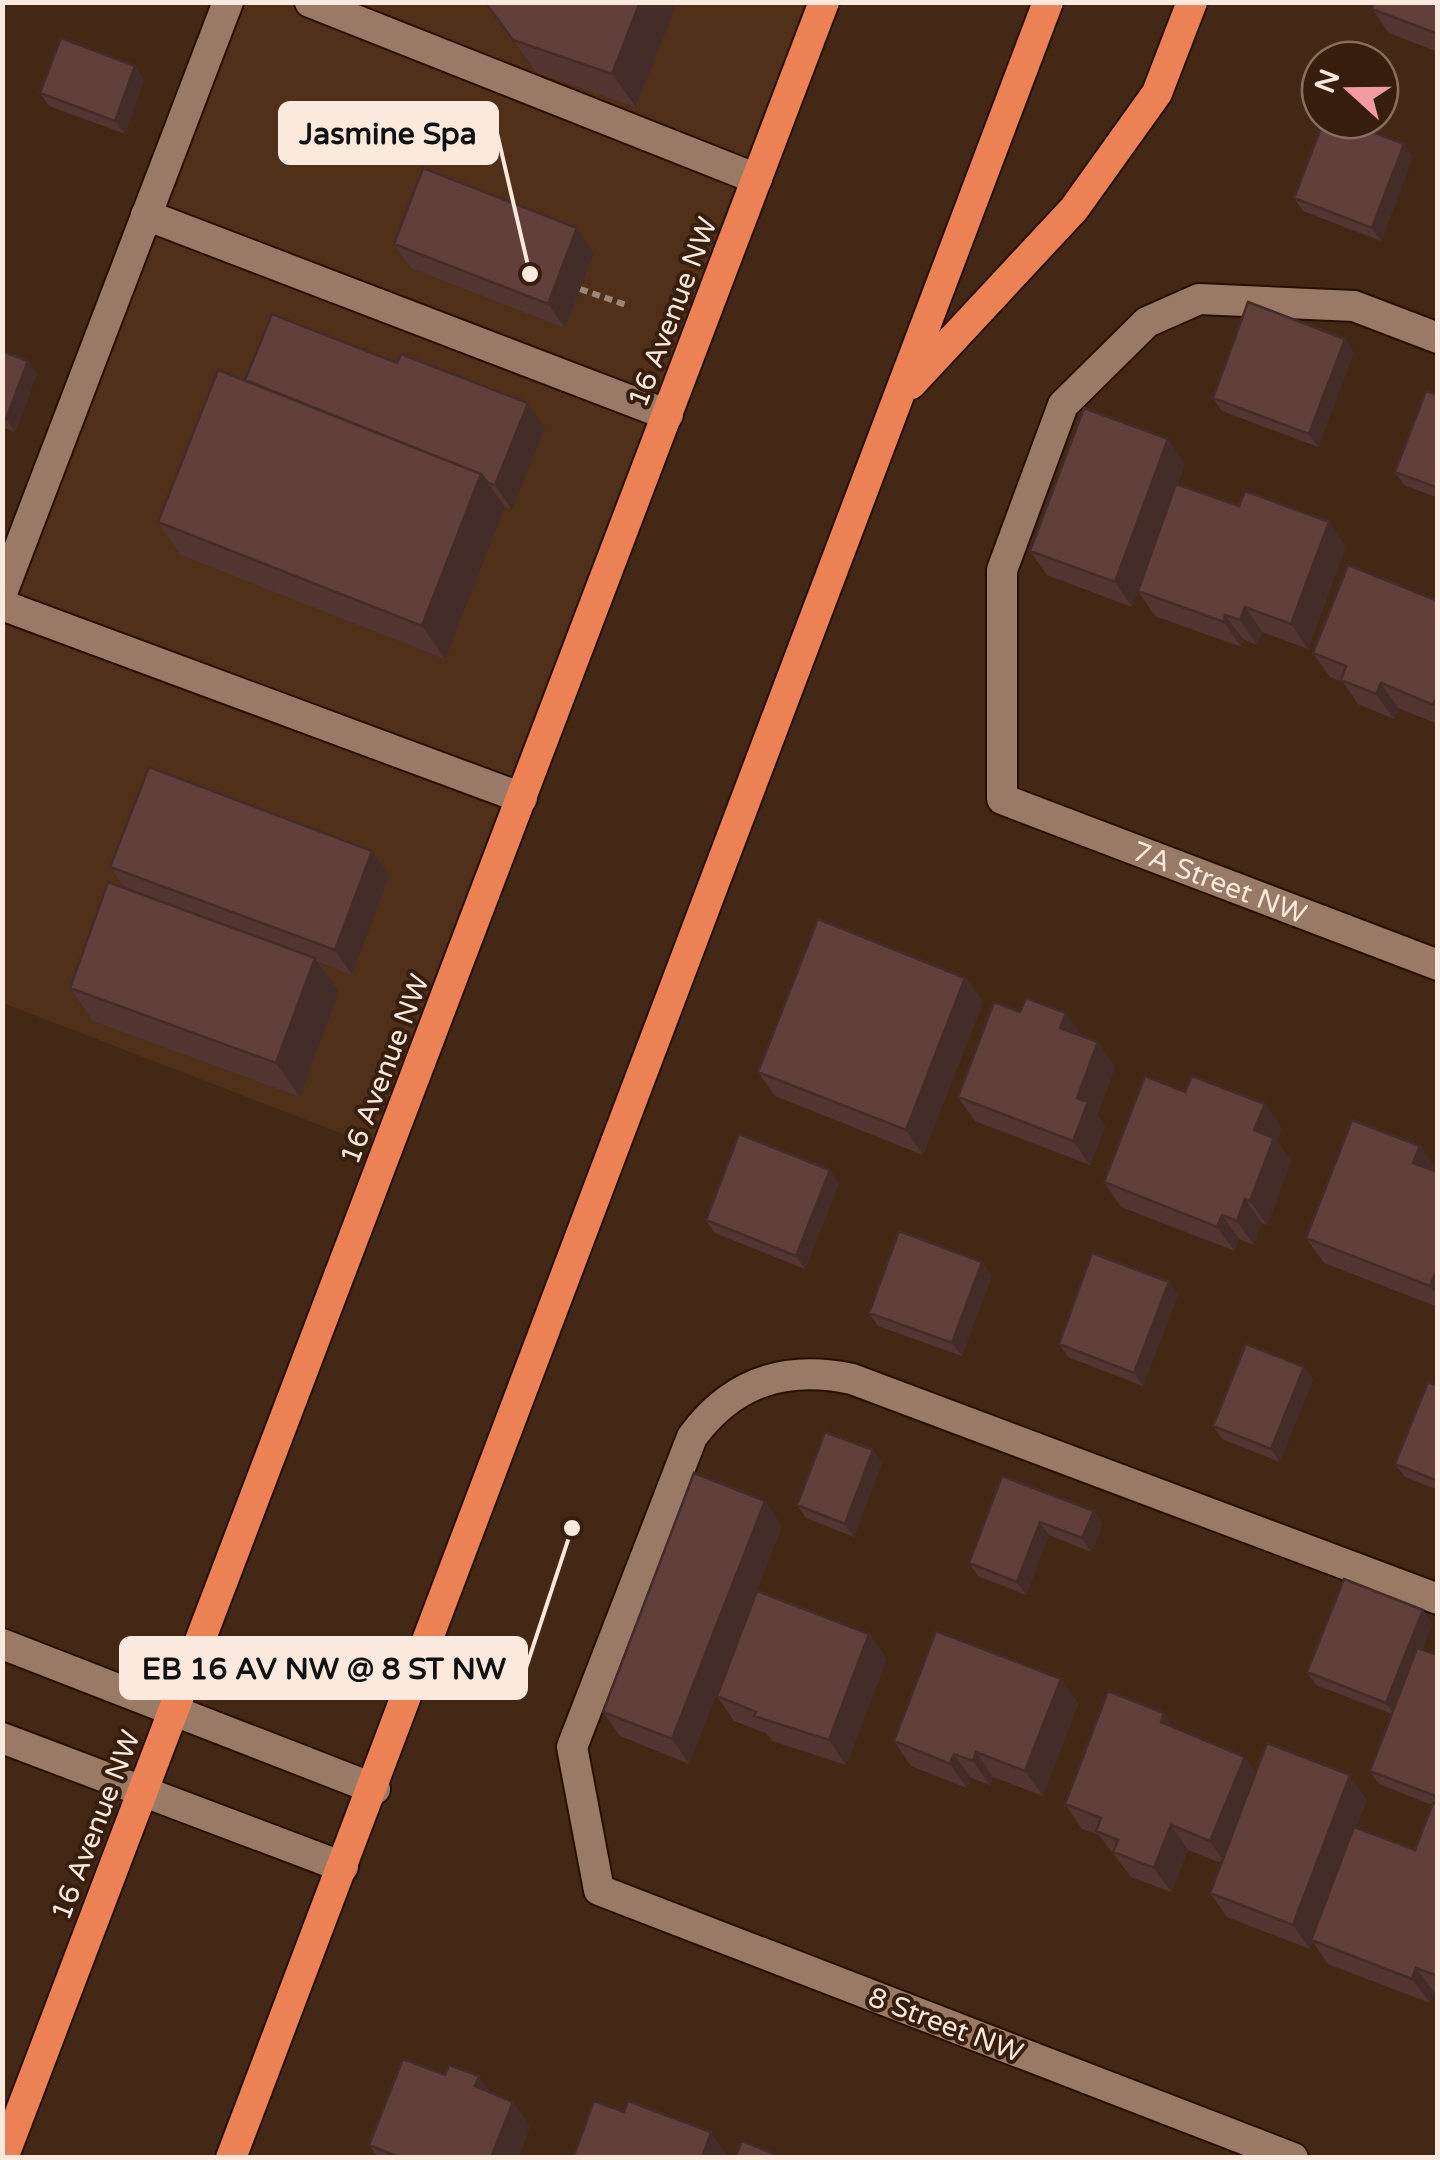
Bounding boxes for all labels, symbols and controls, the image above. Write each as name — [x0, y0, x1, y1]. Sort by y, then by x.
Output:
north arrow — [1300, 40, 1400, 140]
text: N — [1308, 65, 1347, 98]
callout: Jasmine Spa — [280, 103, 497, 163]
text: Jasmine Spa — [298, 116, 477, 153]
street label: 16 Avenue NW — [621, 213, 725, 412]
street label: 7A Street NW — [1127, 834, 1311, 931]
street label: 16 Avenue NW — [333, 970, 437, 1169]
callout: EB 16 AV NW @ 8 ST NW — [121, 1638, 526, 1698]
text: EB 16 AV NW @ 8 ST NW — [142, 1651, 507, 1688]
street label: 16 Avenue NW — [44, 1726, 148, 1925]
street label: 8 Street NW — [863, 1980, 1028, 2070]

